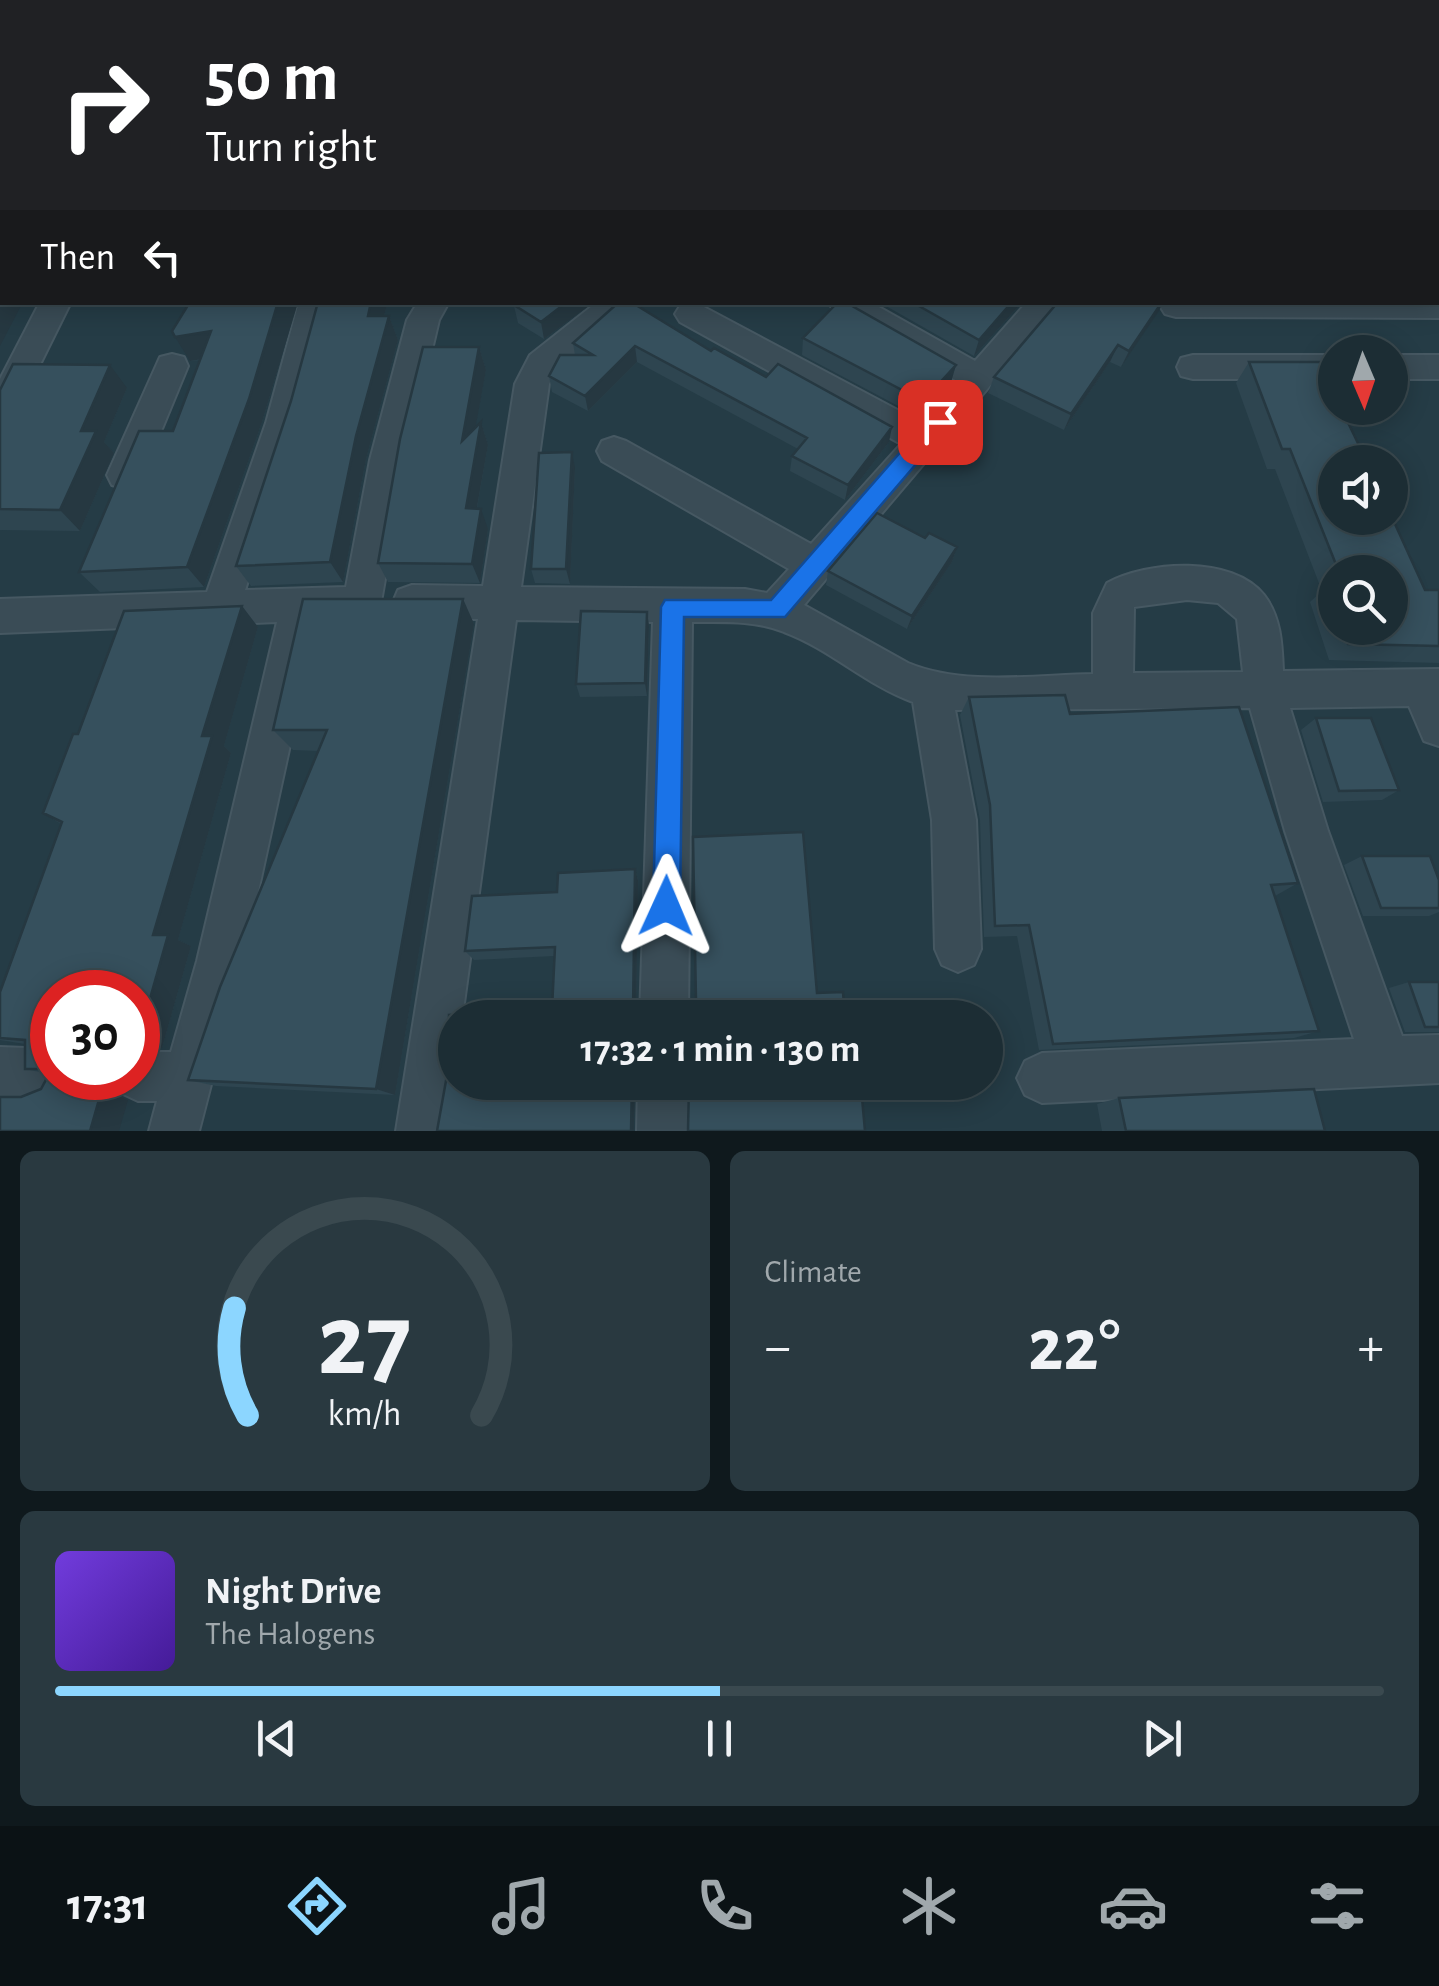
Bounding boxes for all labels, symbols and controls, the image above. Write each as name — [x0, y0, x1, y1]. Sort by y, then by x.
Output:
icon: right — [40, 40, 170, 170]
text: 50 m — [205, 43, 339, 113]
text: Turn right — [205, 125, 377, 170]
icon: left — [135, 230, 190, 285]
text: Then — [40, 239, 115, 277]
north arrow — [1318, 335, 1408, 425]
map controls — [1318, 335, 1408, 645]
pin — [898, 380, 983, 465]
icon: arrive — [913, 395, 968, 450]
button: sound — [1318, 445, 1408, 535]
button: search — [1318, 555, 1408, 645]
position arrow — [614, 854, 718, 958]
speed limit sign: 30 — [30, 970, 160, 1100]
text: 17:32 · 1 min · 130 m — [581, 1031, 860, 1069]
text: Climate — [765, 1256, 862, 1288]
text: 27 — [318, 1290, 412, 1394]
text: 22° — [1028, 1309, 1121, 1384]
text: − — [765, 1320, 791, 1375]
text: + — [1358, 1320, 1384, 1375]
text: km/h — [328, 1396, 402, 1432]
text: Night Drive — [205, 1573, 381, 1611]
text: The Halogens — [205, 1618, 375, 1650]
icon: previous — [249, 1711, 304, 1766]
icon: pause — [692, 1711, 747, 1766]
icon: next — [1135, 1711, 1190, 1766]
icon: directions — [282, 1871, 352, 1941]
icon: music — [486, 1871, 556, 1941]
icon: phone — [690, 1871, 760, 1941]
icon: climate — [894, 1871, 964, 1941]
icon: car — [1098, 1871, 1168, 1941]
icon: filters — [1302, 1871, 1372, 1941]
text: 17:31 — [67, 1883, 149, 1928]

